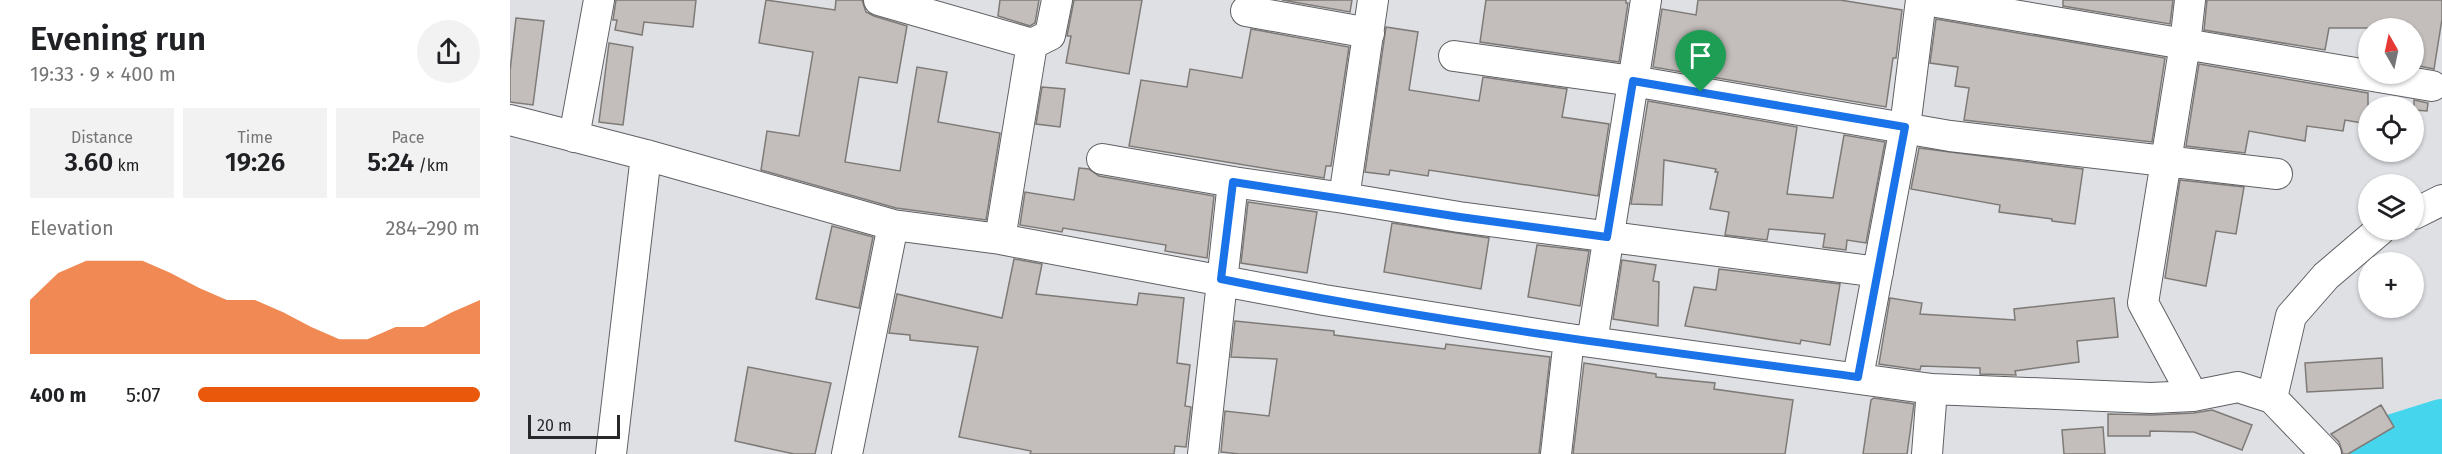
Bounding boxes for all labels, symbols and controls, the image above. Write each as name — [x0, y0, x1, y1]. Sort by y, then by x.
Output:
north arrow — [2358, 18, 2424, 84]
map controls — [2358, 18, 2424, 318]
text: Evening run — [30, 19, 206, 59]
button: share — [417, 20, 480, 83]
pin — [1675, 30, 1726, 92]
icon: arrive — [1684, 39, 1717, 72]
text: 19:33 · 9 × 400 m — [30, 62, 176, 86]
button: locate — [2358, 96, 2424, 162]
text: Distance — [71, 128, 133, 147]
text: Time — [237, 128, 273, 147]
text: Pace — [391, 128, 425, 147]
text: 3.60 — [64, 147, 113, 178]
text: 19:26 — [225, 147, 285, 178]
text: 5:24 — [367, 147, 414, 178]
text: km — [113, 156, 140, 175]
text: /km — [414, 156, 449, 175]
button: layers — [2358, 174, 2424, 240]
text: Elevation — [30, 216, 114, 240]
text: 284–290 m — [385, 216, 480, 240]
button: + — [2358, 252, 2424, 318]
text: 400 m — [30, 383, 86, 407]
text: 5:07 — [126, 383, 160, 407]
scale bar — [528, 412, 620, 440]
text: 20 m — [537, 416, 572, 435]

